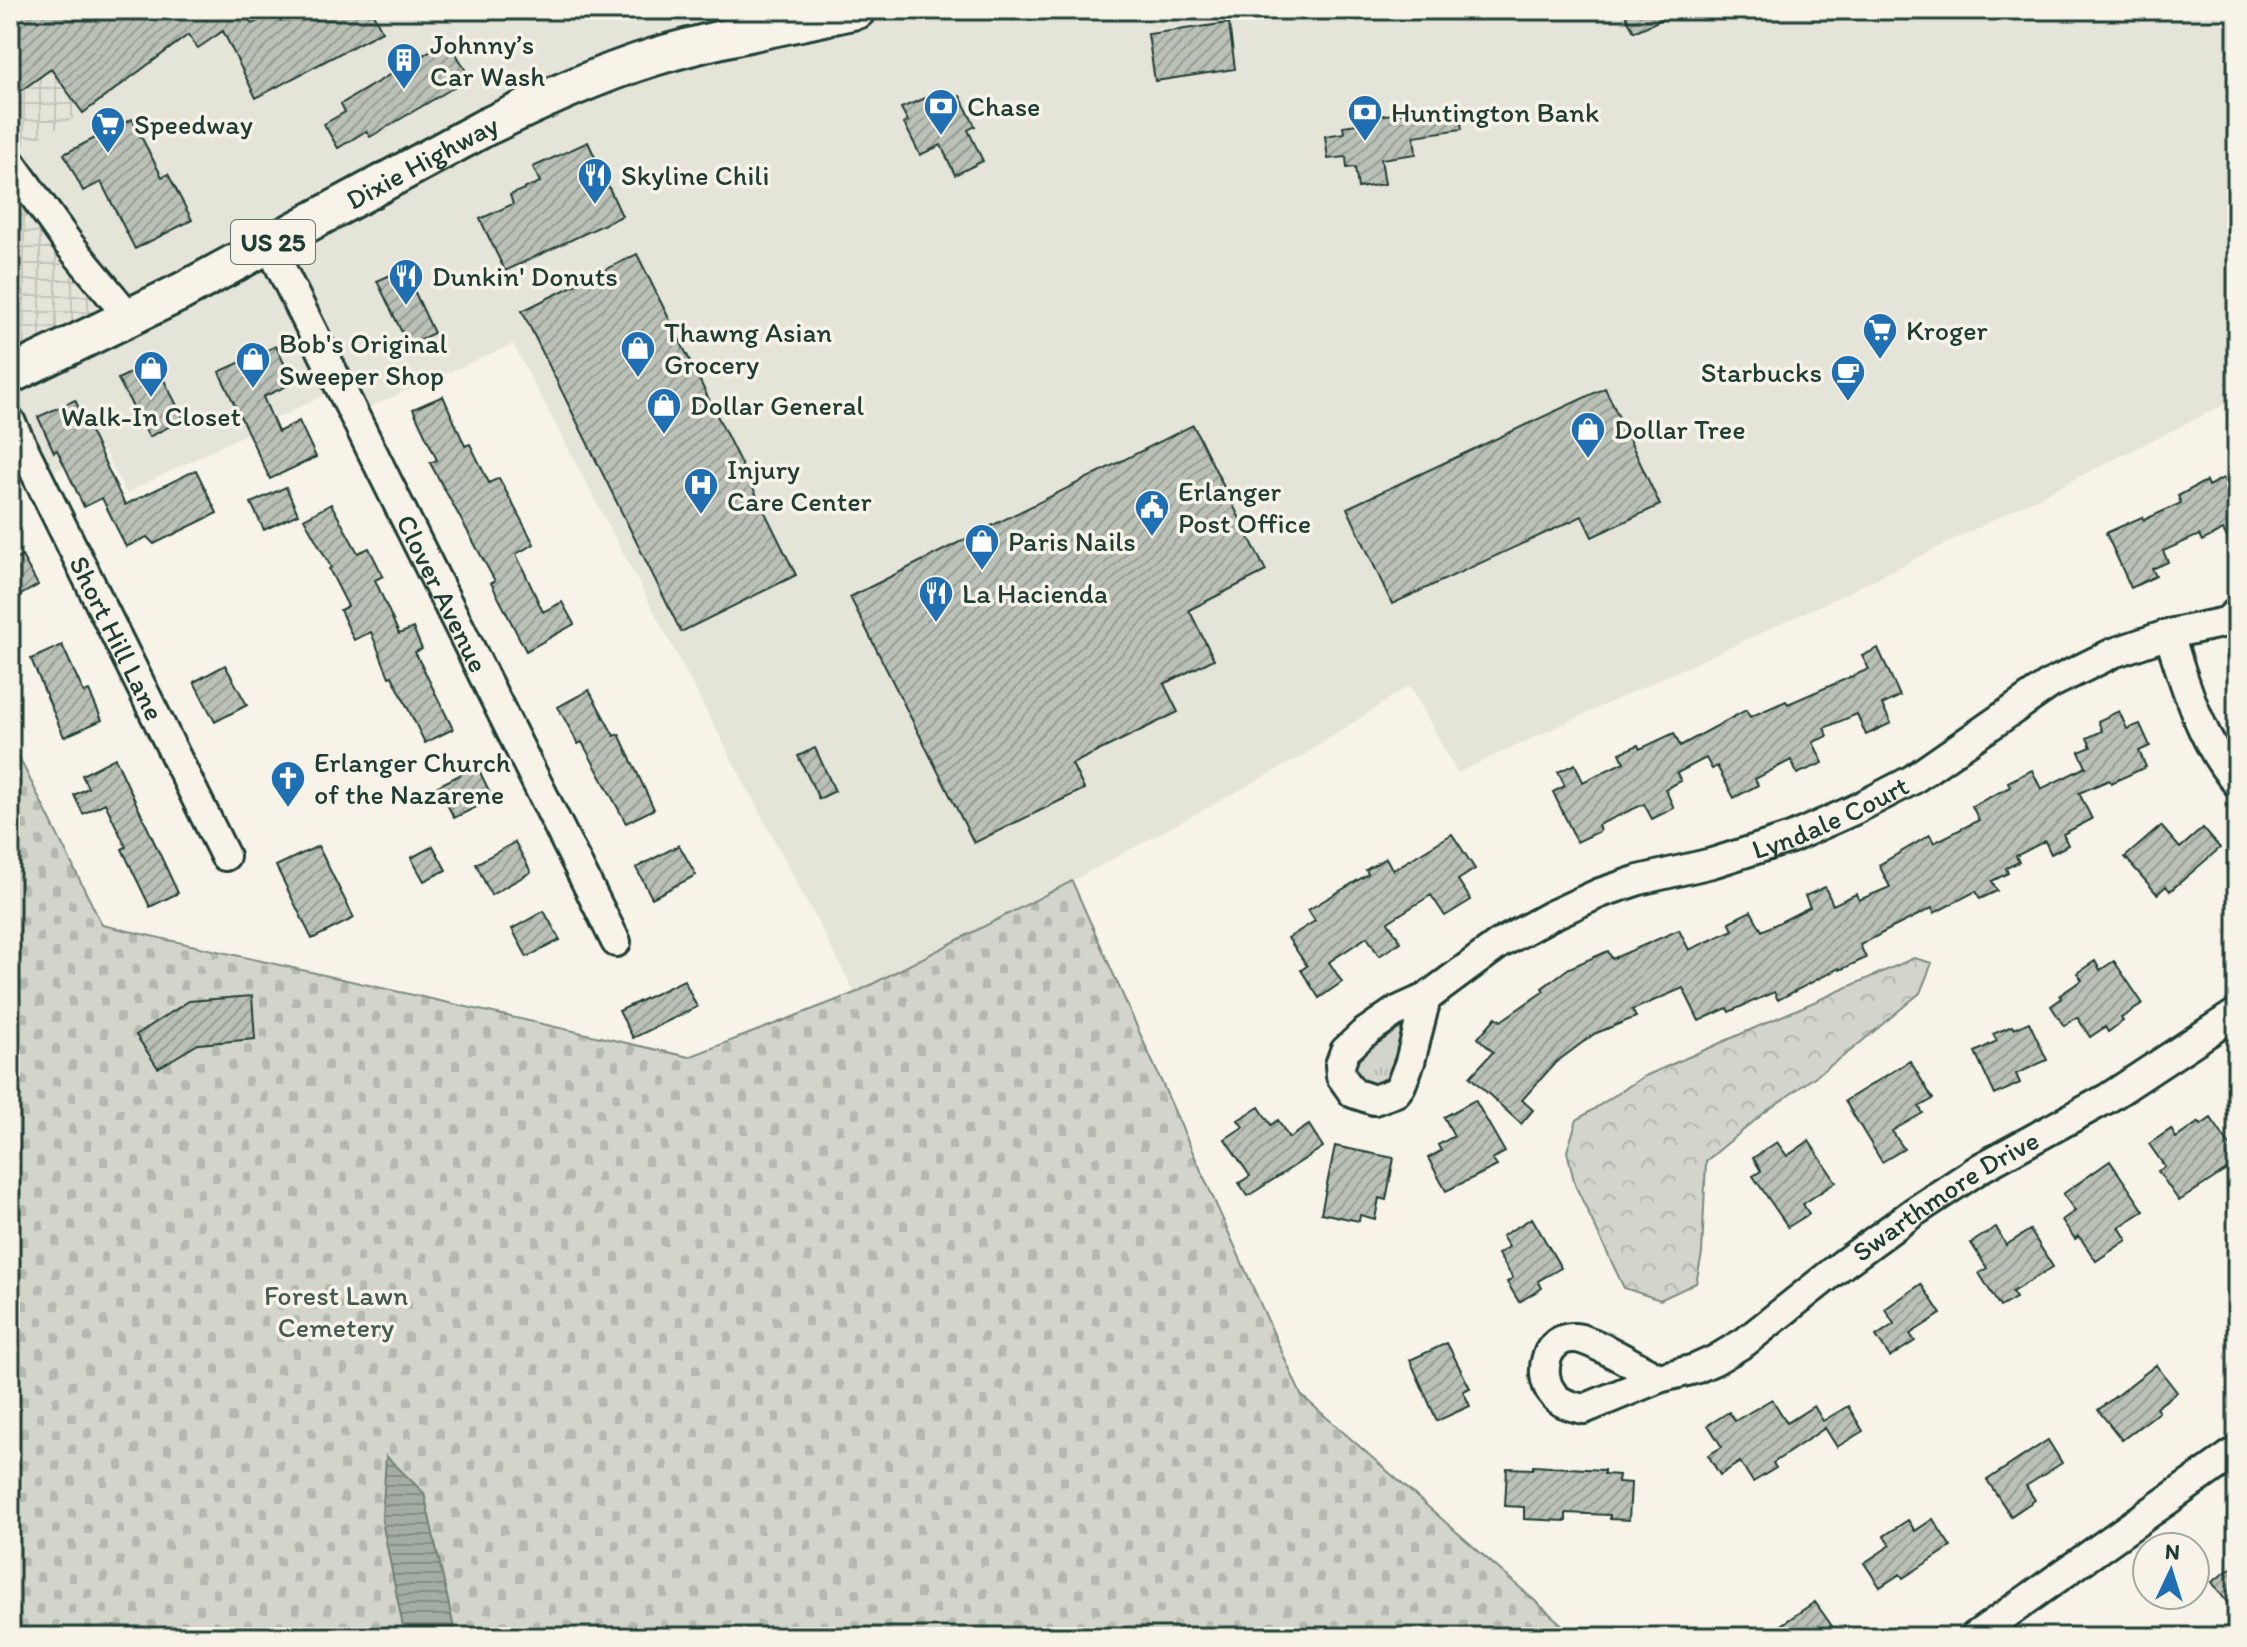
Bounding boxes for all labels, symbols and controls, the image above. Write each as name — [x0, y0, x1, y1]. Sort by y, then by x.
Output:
place label: Johnny’s Car Wash — [430, 27, 545, 93]
building icon: Johnny’s Car Wash — [385, 41, 423, 91]
bank icon: Chase — [922, 87, 960, 137]
place label: Chase — [967, 89, 1040, 123]
bank icon: Huntington Bank — [1346, 93, 1384, 143]
place label: Huntington Bank — [1391, 95, 1599, 129]
supermarket icon: Speedway — [89, 105, 127, 155]
place label: Speedway — [134, 107, 253, 141]
street label: Dixie Highway — [340, 107, 503, 217]
restaurant icon: Skyline Chili — [576, 156, 614, 206]
place label: Skyline Chili — [621, 158, 769, 192]
road number: US 25 — [231, 220, 315, 264]
restaurant icon: Dunkin' Donuts — [387, 257, 425, 307]
place label: Dunkin' Donuts — [432, 259, 618, 293]
supermarket icon: Kroger — [1861, 311, 1899, 361]
place label: Kroger — [1906, 313, 1988, 347]
place label: Thawng Asian Grocery — [664, 315, 832, 381]
place label: Bob's Original Sweeper Shop — [279, 326, 448, 392]
shop icon: Thawng Asian Grocery — [619, 329, 657, 379]
shop icon: Bob's Original Sweeper Shop — [234, 340, 272, 390]
shop icon: Walk-In Closet — [132, 349, 170, 399]
cafe icon: Starbucks — [1829, 353, 1867, 403]
place label: Starbucks — [1701, 355, 1822, 389]
shop icon: Dollar General — [645, 386, 683, 436]
place label: Dollar General — [690, 388, 864, 422]
place label: Walk-In Closet — [61, 399, 241, 433]
shop icon: Dollar Tree — [1569, 410, 1607, 460]
place label: Dollar Tree — [1614, 412, 1746, 446]
place label: Injury Care Center — [727, 452, 872, 518]
hospital icon: Injury Care Center — [682, 466, 720, 516]
place label: Erlanger Post Office — [1178, 474, 1311, 540]
public building icon: Erlanger Post Office — [1133, 488, 1171, 538]
street label: Clover Avenue — [389, 509, 496, 678]
shop icon: Paris Nails — [963, 522, 1001, 572]
place label: Paris Nails — [1008, 524, 1136, 558]
street label: Short Hill Lane — [62, 550, 172, 726]
restaurant icon: La Hacienda — [917, 574, 955, 624]
place label: La Hacienda — [962, 576, 1108, 610]
place label: Erlanger Church of the Nazarene — [314, 745, 511, 811]
church icon: Erlanger Church of the Nazarene — [269, 759, 307, 809]
street label: Lyndale Court — [1748, 768, 1914, 866]
street label: Swarthmore Drive — [1845, 1122, 2044, 1269]
park label: Forest Lawn Cemetery — [264, 1278, 408, 1344]
north arrow — [2131, 1531, 2211, 1611]
text: N — [2164, 1538, 2181, 1566]

